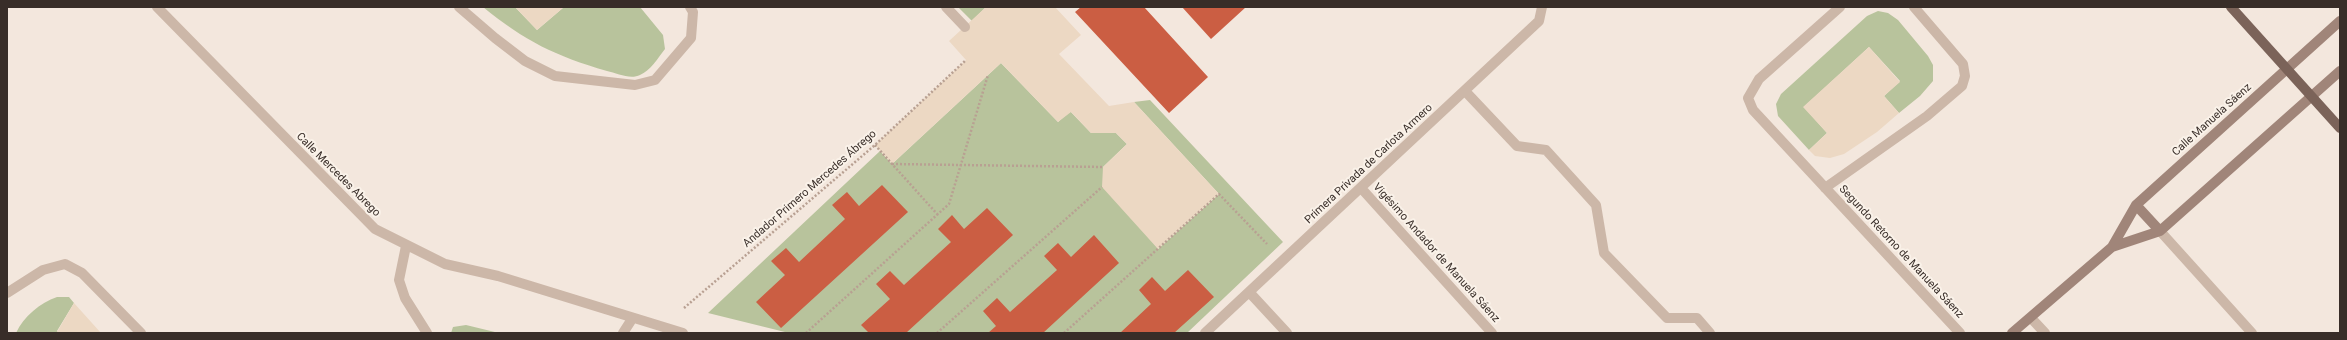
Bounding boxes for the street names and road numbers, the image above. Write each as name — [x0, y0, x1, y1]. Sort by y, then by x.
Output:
street label: Calle Manuela Sáenz — [2170, 81, 2254, 159]
street label: Primera Privada de Carlota Armero — [1302, 101, 1436, 227]
street label: Andador Primero Mercedes Ábrego — [741, 128, 879, 250]
street label: Calle Mercedes Abrego — [293, 130, 383, 220]
street label: Vigésimo Andador de Manuela Sáenz — [1370, 181, 1502, 325]
street label: Segundo Retorno de Manuela Sáenz — [1836, 183, 1966, 321]

